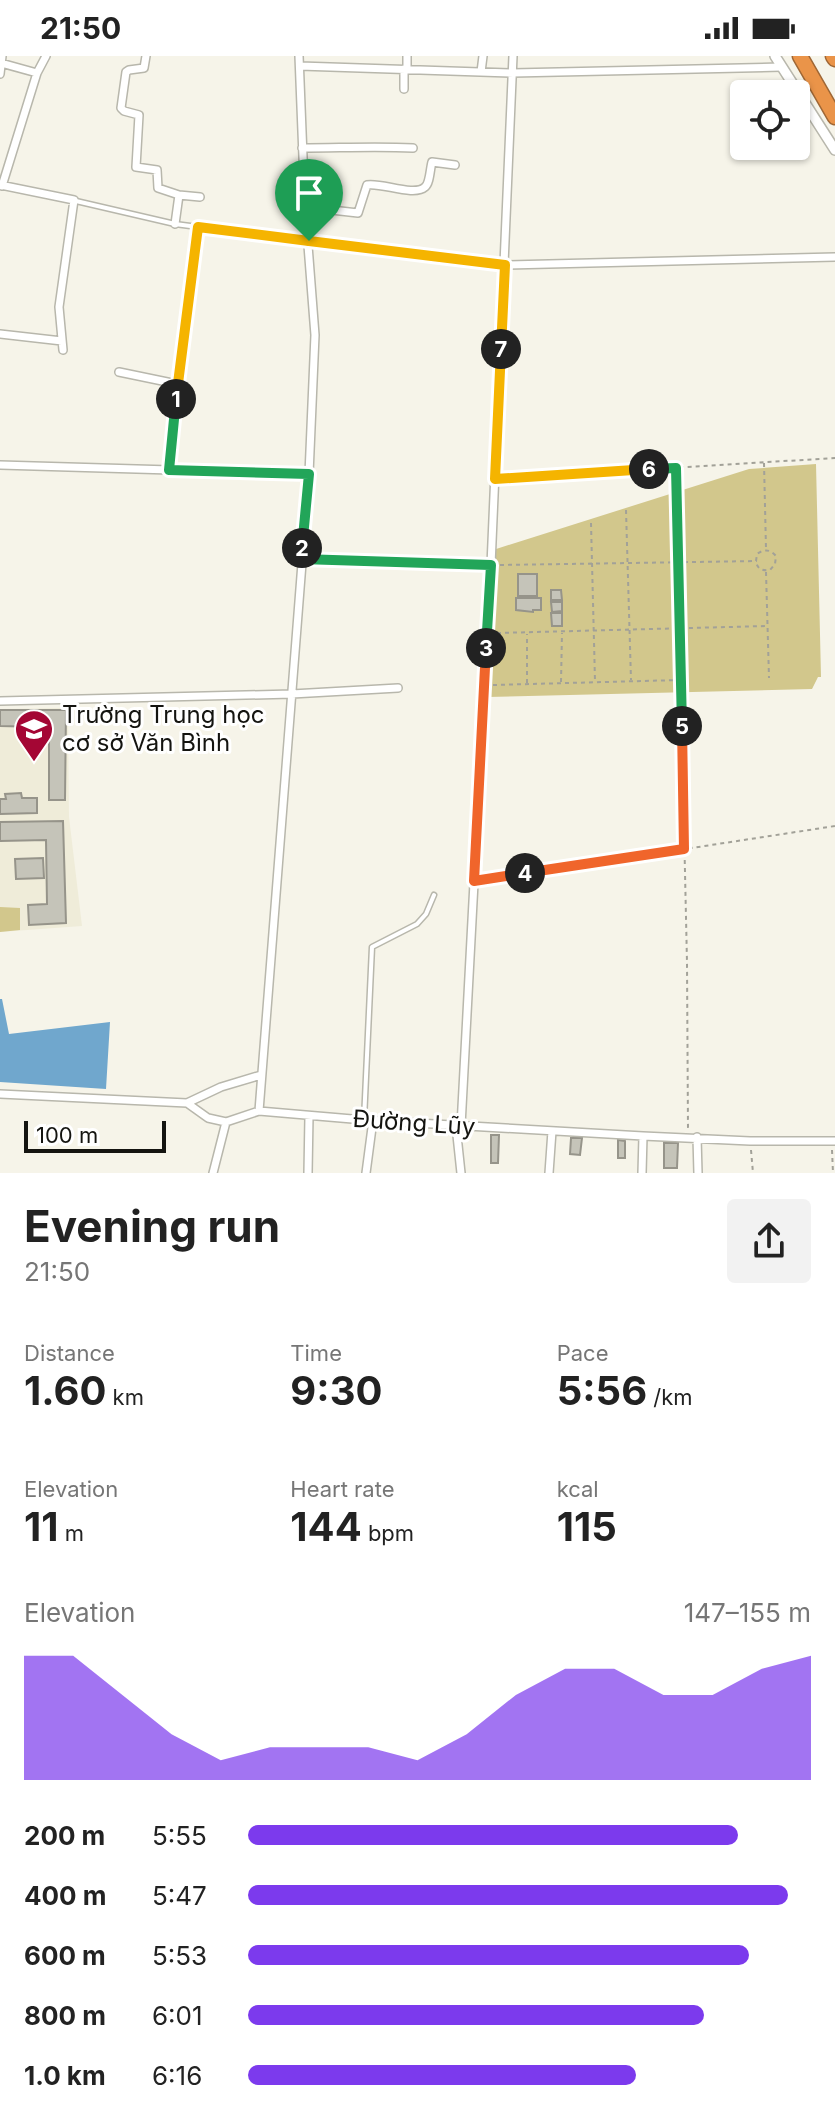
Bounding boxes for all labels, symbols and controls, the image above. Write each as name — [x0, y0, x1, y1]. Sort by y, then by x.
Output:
text: 21:50 — [40, 10, 121, 46]
map controls — [730, 80, 810, 160]
button: locate — [730, 80, 810, 160]
pin — [275, 159, 343, 241]
icon: arrive — [287, 171, 331, 215]
pin: 7 — [481, 329, 521, 369]
text: 7 — [495, 336, 507, 362]
pin: 1 — [156, 379, 196, 419]
text: 1 — [171, 386, 181, 412]
pin: 6 — [629, 449, 669, 489]
text: 6 — [642, 456, 656, 482]
pin: 2 — [282, 528, 322, 568]
text: 2 — [295, 535, 309, 561]
pin: 3 — [466, 628, 506, 668]
text: 3 — [479, 635, 493, 661]
place label: Trường Trung học cơ sở Văn Bình — [62, 700, 265, 757]
pin: 5 — [662, 706, 702, 746]
school or university icon: Trường Trung học cơ sở Văn Bình — [13, 708, 55, 763]
text: 5 — [675, 713, 689, 739]
pin: 4 — [505, 853, 545, 893]
text: 4 — [518, 860, 532, 886]
street label: Đường Lũy — [352, 1104, 476, 1141]
scale bar — [24, 1117, 166, 1153]
text: 100 m — [36, 1122, 98, 1148]
text: Evening run — [24, 1199, 280, 1253]
button: share — [727, 1199, 811, 1283]
text: 21:50 — [24, 1256, 90, 1287]
text: Distance — [24, 1340, 115, 1366]
text: Time — [290, 1340, 342, 1366]
text: Pace — [557, 1340, 608, 1366]
text: 1.60 — [24, 1366, 106, 1415]
text: 9:30 — [290, 1366, 382, 1415]
text: 5:56 — [557, 1366, 647, 1415]
text: km — [106, 1384, 144, 1410]
text: /km — [647, 1384, 693, 1410]
text: Elevation — [24, 1476, 118, 1502]
text: Heart rate — [290, 1476, 395, 1502]
text: kcal — [557, 1476, 599, 1502]
text: 11 — [24, 1502, 59, 1551]
text: 144 — [290, 1502, 362, 1551]
text: 115 — [557, 1502, 617, 1551]
text: m — [59, 1520, 84, 1546]
text: bpm — [362, 1520, 414, 1546]
text: Elevation — [24, 1597, 135, 1628]
text: 147–155 m — [684, 1597, 811, 1628]
text: 200 m — [24, 1820, 105, 1851]
text: 5:55 — [152, 1820, 207, 1851]
text: 400 m — [24, 1880, 107, 1911]
text: 5:47 — [152, 1880, 207, 1911]
text: 600 m — [24, 1940, 106, 1971]
text: 5:53 — [152, 1940, 207, 1971]
text: 800 m — [24, 2000, 106, 2031]
text: 6:01 — [152, 2000, 203, 2031]
text: 1.0 km — [24, 2060, 106, 2091]
text: 6:16 — [152, 2060, 202, 2091]

